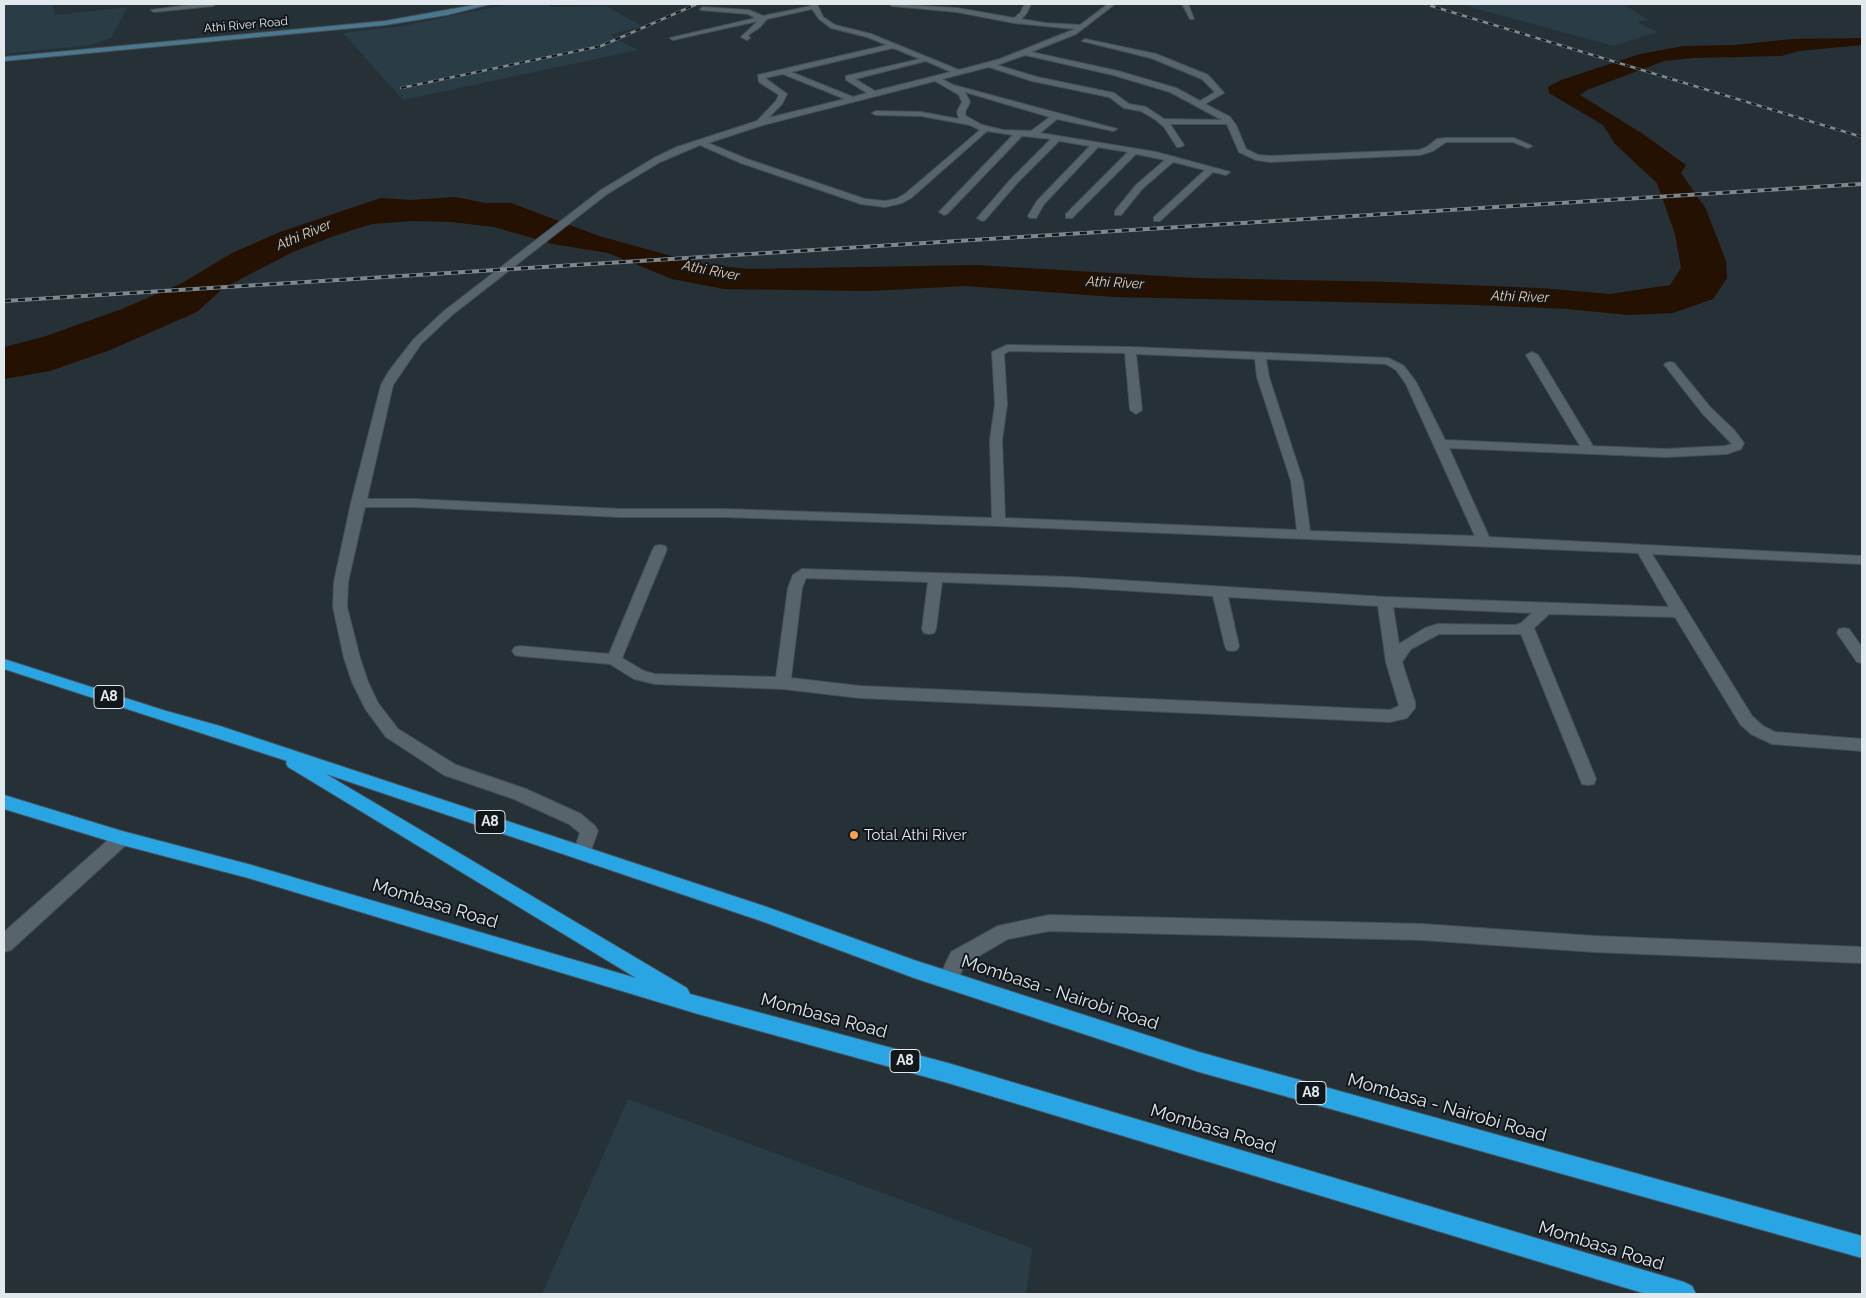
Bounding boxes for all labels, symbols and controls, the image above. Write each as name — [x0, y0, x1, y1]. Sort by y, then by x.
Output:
street label: Athi River Road — [203, 14, 289, 36]
water label: Athi River — [274, 216, 334, 254]
water label: Athi River — [681, 257, 741, 285]
water label: Athi River — [1085, 273, 1145, 293]
water label: Athi River — [1491, 288, 1549, 306]
road number: A8 — [94, 686, 124, 709]
road number: A8 — [475, 810, 505, 834]
place label: Total Athi River — [864, 826, 967, 844]
marker: Total Athi River — [848, 829, 860, 841]
street label: Mombasa Road — [370, 875, 500, 933]
street label: Mombasa - Nairobi Road — [959, 951, 1161, 1035]
street label: Mombasa Road — [758, 989, 890, 1043]
road number: A8 — [890, 1050, 920, 1072]
street label: Mombasa - Nairobi Road — [1345, 1069, 1549, 1147]
road number: A8 — [1296, 1082, 1326, 1104]
street label: Mombasa Road — [1148, 1100, 1278, 1158]
street label: Mombasa Road — [1536, 1217, 1666, 1275]

